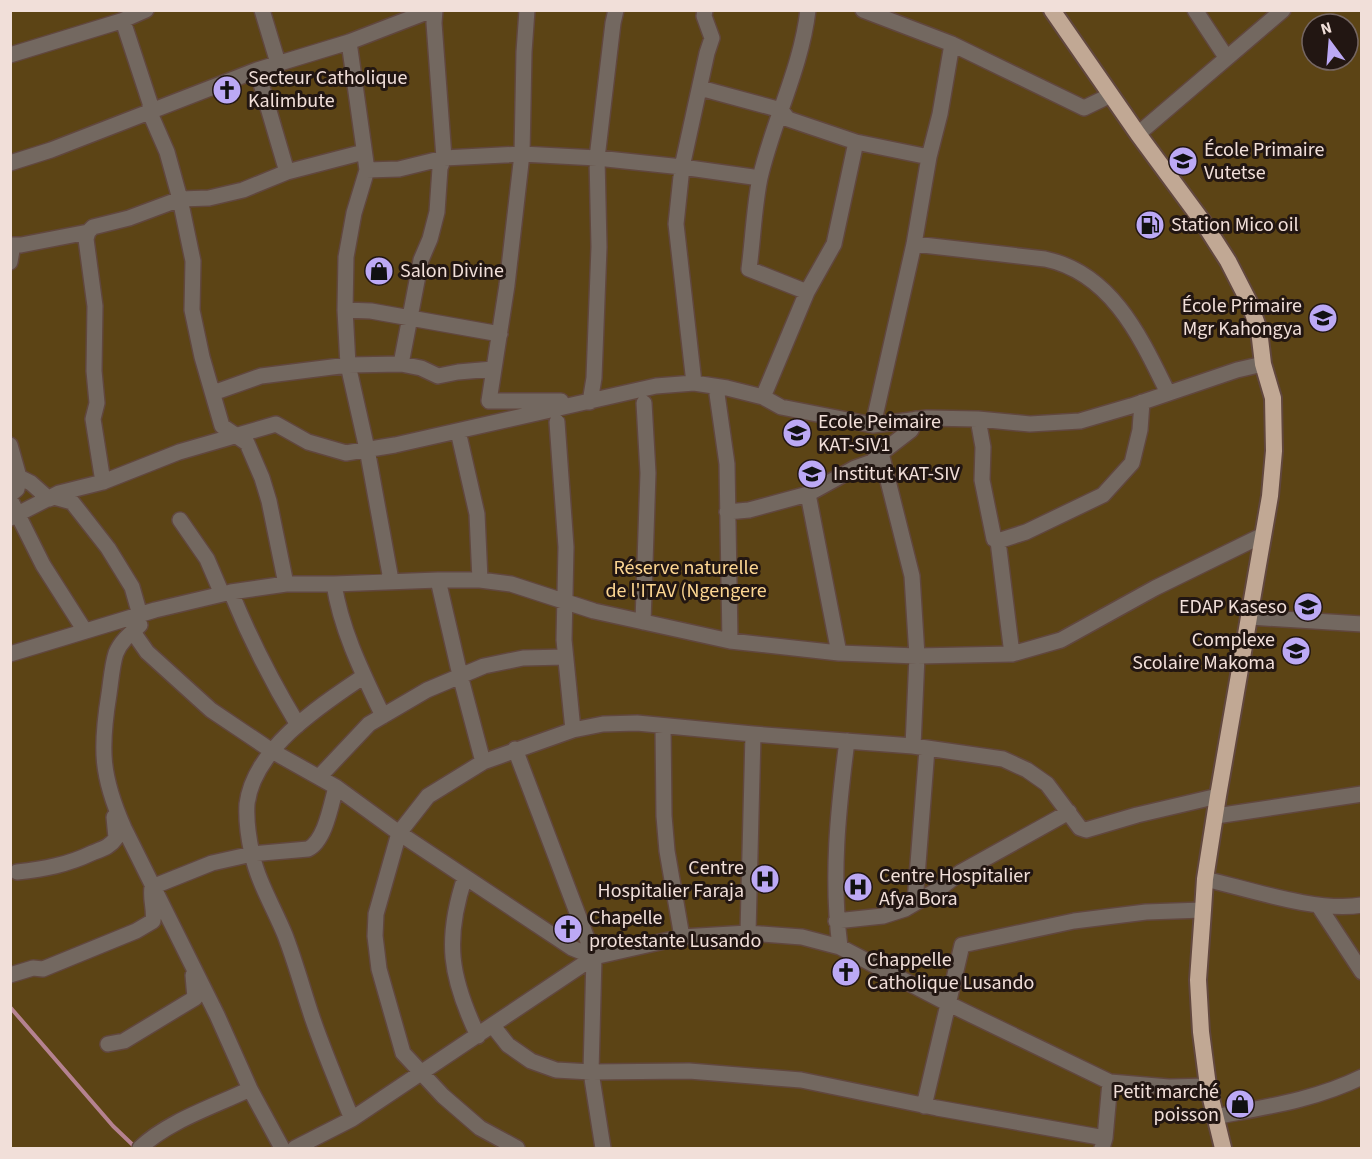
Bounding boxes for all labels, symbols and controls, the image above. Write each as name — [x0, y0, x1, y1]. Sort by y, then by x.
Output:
north arrow — [1300, 12, 1360, 72]
text: N — [1318, 17, 1334, 41]
place label: Secteur Catholique Kalimbute — [248, 64, 407, 115]
church icon: Secteur Catholique Kalimbute — [211, 74, 243, 106]
place label: École Primaire Vutetse — [1204, 136, 1324, 187]
school or university icon: École Primaire Vutetse — [1167, 145, 1199, 177]
fuel station icon: Station Mico oil — [1134, 209, 1166, 241]
place label: Station Mico oil — [1171, 211, 1299, 239]
shop icon: Salon Divine — [363, 255, 395, 287]
place label: Salon Divine — [400, 257, 504, 285]
place label: École Primaire Mgr Kahongya — [1182, 292, 1302, 343]
school or university icon: École Primaire Mgr Kahongya — [1307, 302, 1339, 334]
place label: Ecole Peimaire KAT-SIV1 — [818, 408, 941, 459]
school or university icon: Ecole Peimaire KAT-SIV1 — [781, 417, 813, 449]
school or university icon: Institut KAT-SIV — [796, 458, 828, 490]
place label: Institut KAT-SIV — [833, 460, 960, 488]
park label: Réserve naturelle de l'ITAV (Ngengere — [605, 554, 767, 605]
school or university icon: EDAP Kaseso — [1292, 591, 1324, 623]
place label: EDAP Kaseso — [1179, 593, 1287, 621]
place label: Complexe Scolaire Makoma — [1132, 626, 1275, 677]
school or university icon: Complexe Scolaire Makoma — [1280, 635, 1312, 667]
place label: Centre Hospitalier Faraja — [598, 854, 744, 905]
place label: Centre Hospitalier Afya Bora — [879, 862, 1030, 913]
hospital icon: Centre Hospitalier Faraja — [749, 863, 781, 895]
hospital icon: Centre Hospitalier Afya Bora — [842, 871, 874, 903]
place label: Chapelle protestante Lusando — [589, 904, 761, 955]
church icon: Chapelle protestante Lusando — [552, 913, 584, 945]
place label: Chappelle Catholique Lusando — [867, 946, 1034, 997]
church icon: Chappelle Catholique Lusando — [830, 956, 862, 988]
place label: Petit marché poisson — [1113, 1078, 1219, 1129]
shop icon: Petit marché poisson — [1224, 1088, 1256, 1120]

